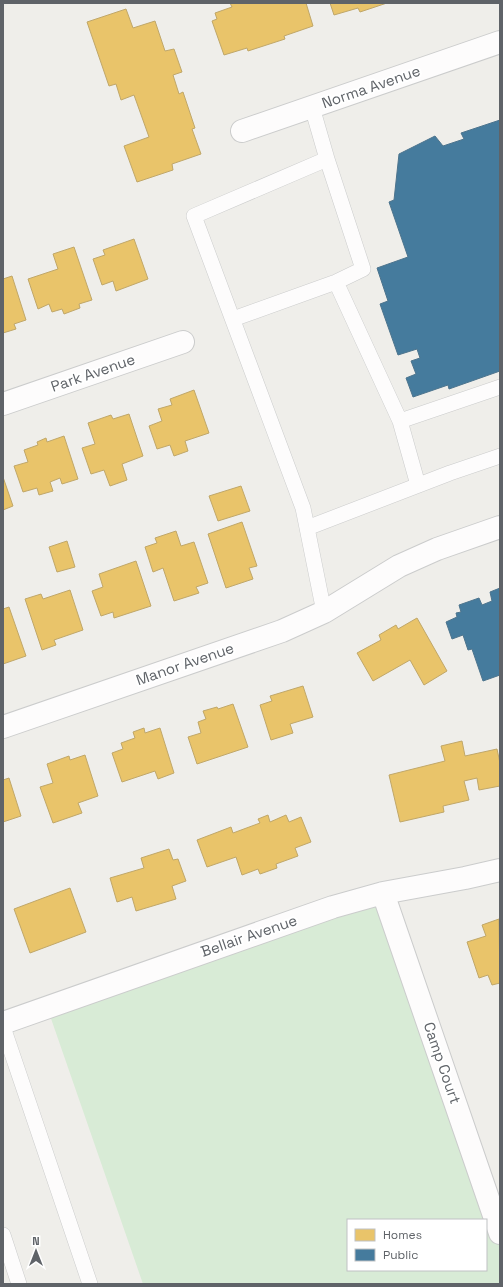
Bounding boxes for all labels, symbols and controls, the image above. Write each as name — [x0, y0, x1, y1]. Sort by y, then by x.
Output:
street label: Norma Avenue — [319, 61, 423, 112]
street label: Park Avenue — [48, 349, 138, 396]
street label: Manor Avenue — [133, 638, 236, 689]
street label: Bellair Avenue — [198, 910, 300, 961]
street label: Camp Court — [420, 1019, 465, 1106]
legend — [347, 1219, 487, 1271]
text: Homes — [383, 1227, 422, 1243]
north arrow — [16, 1231, 56, 1271]
text: N — [32, 1234, 40, 1248]
text: Public — [383, 1247, 418, 1263]

